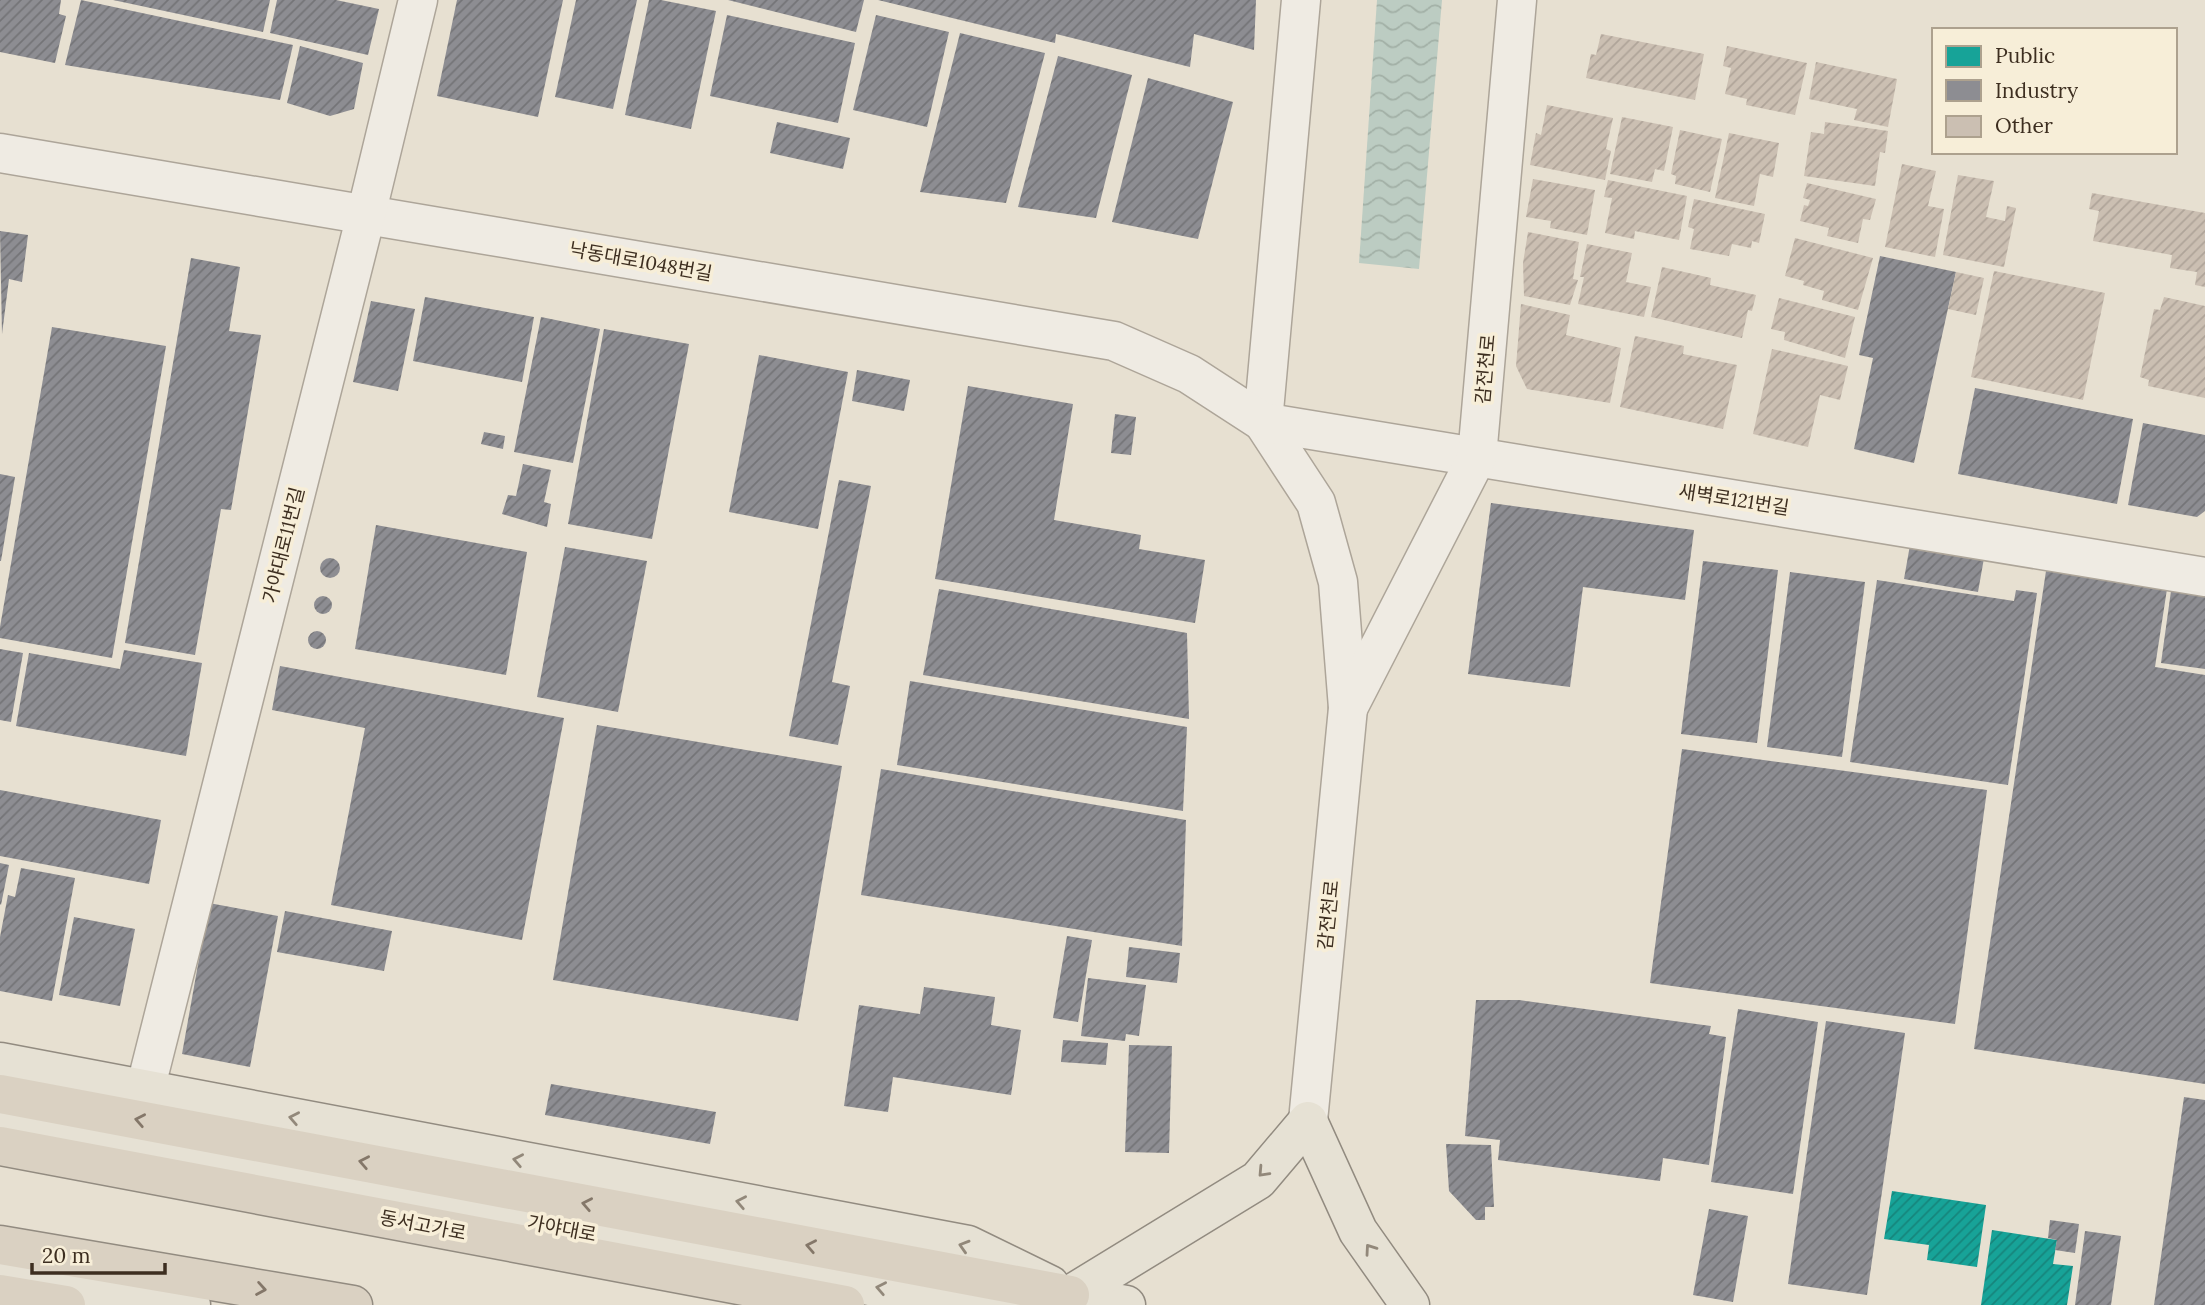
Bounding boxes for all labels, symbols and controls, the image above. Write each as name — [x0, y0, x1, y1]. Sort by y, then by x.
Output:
legend — [1932, 28, 2177, 154]
text: Public — [1995, 42, 2055, 69]
text: Industry — [1995, 77, 2078, 104]
text: Other — [1995, 112, 2053, 139]
street label: 낙동대로1048번길 — [568, 237, 714, 285]
street label: 감전천로 — [1470, 333, 1500, 405]
street label: 새벽로121번길 — [1677, 478, 1791, 520]
street label: 가야대로11번길 — [257, 485, 309, 605]
street label: 감전천로 — [1312, 879, 1344, 951]
one-way arrow — [288, 1111, 300, 1126]
one-way arrow — [134, 1113, 146, 1128]
one-way arrow — [512, 1153, 524, 1168]
one-way arrow — [358, 1155, 369, 1170]
one-way arrow — [1259, 1164, 1272, 1177]
one-way arrow — [735, 1196, 747, 1211]
one-way arrow — [581, 1198, 593, 1213]
street label: 동서고가로 — [378, 1205, 468, 1245]
street label: 가야대로 — [525, 1210, 599, 1246]
scale bar — [32, 1232, 164, 1276]
one-way arrow — [959, 1239, 971, 1254]
one-way arrow — [805, 1240, 817, 1255]
text: 20 m — [42, 1242, 91, 1269]
one-way arrow — [1366, 1244, 1379, 1257]
one-way arrow — [255, 1281, 266, 1296]
one-way arrow — [875, 1282, 887, 1297]

